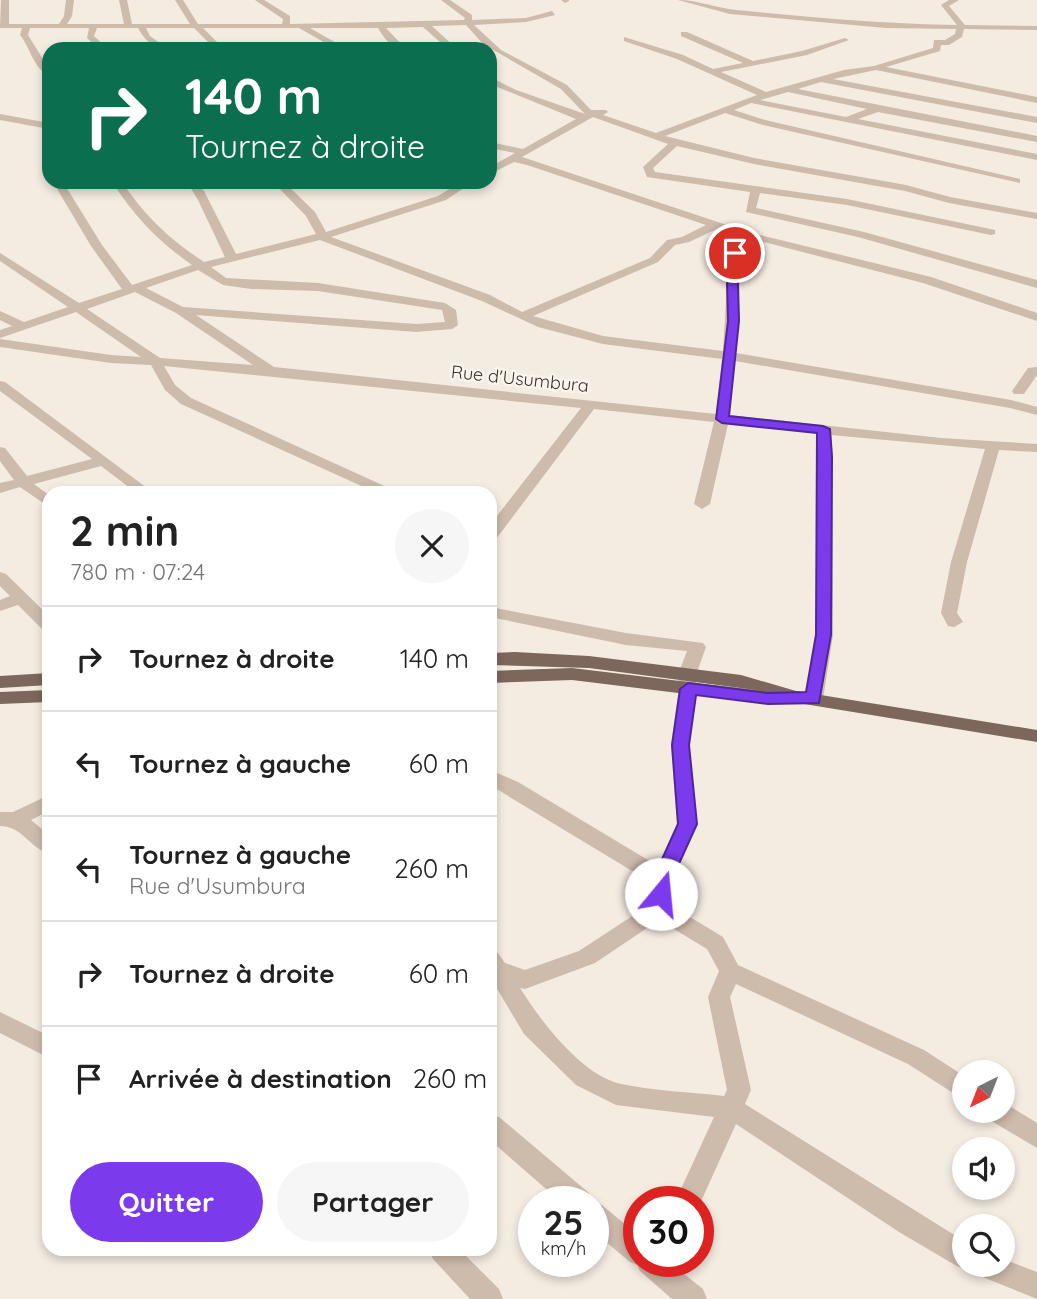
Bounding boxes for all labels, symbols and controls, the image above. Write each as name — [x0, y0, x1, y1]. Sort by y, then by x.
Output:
text: 140 m — [185, 65, 322, 126]
icon: right — [70, 70, 161, 161]
text: Tournez à droite — [185, 126, 425, 166]
pin — [705, 223, 765, 283]
icon: arrive — [716, 234, 754, 272]
street label: Rue d'Usumbura — [450, 360, 590, 397]
text: 2 min — [70, 504, 179, 557]
button: close — [395, 509, 469, 583]
text: 780 m · 07:24 — [70, 557, 205, 586]
icon: right — [70, 640, 108, 678]
text: Tournez à droite — [129, 642, 334, 675]
text: 140 m — [400, 642, 469, 675]
icon: left — [70, 745, 108, 783]
text: Tournez à gauche — [129, 747, 351, 780]
text: 60 m — [409, 747, 469, 780]
text: Tournez à gauche — [129, 838, 351, 871]
icon: left — [70, 850, 108, 888]
text: 260 m — [394, 852, 469, 885]
position arrow — [624, 857, 698, 931]
text: Rue d'Usumbura — [129, 871, 306, 900]
icon: right — [70, 955, 108, 993]
text: Tournez à droite — [129, 957, 334, 990]
text: 60 m — [409, 957, 469, 990]
icon: arrive — [70, 1060, 108, 1098]
north arrow — [952, 1060, 1015, 1124]
map controls — [952, 1060, 1015, 1277]
text: Arrivée à destination — [129, 1062, 392, 1095]
text: 260 m — [413, 1062, 487, 1095]
button: sound — [952, 1137, 1015, 1200]
button: Quitter — [70, 1162, 263, 1242]
button: Partager — [277, 1162, 469, 1242]
speed limit sign: 30 — [623, 1186, 714, 1277]
text: 25 — [543, 1200, 584, 1244]
button: search — [952, 1214, 1015, 1277]
text: km/h — [541, 1237, 586, 1260]

